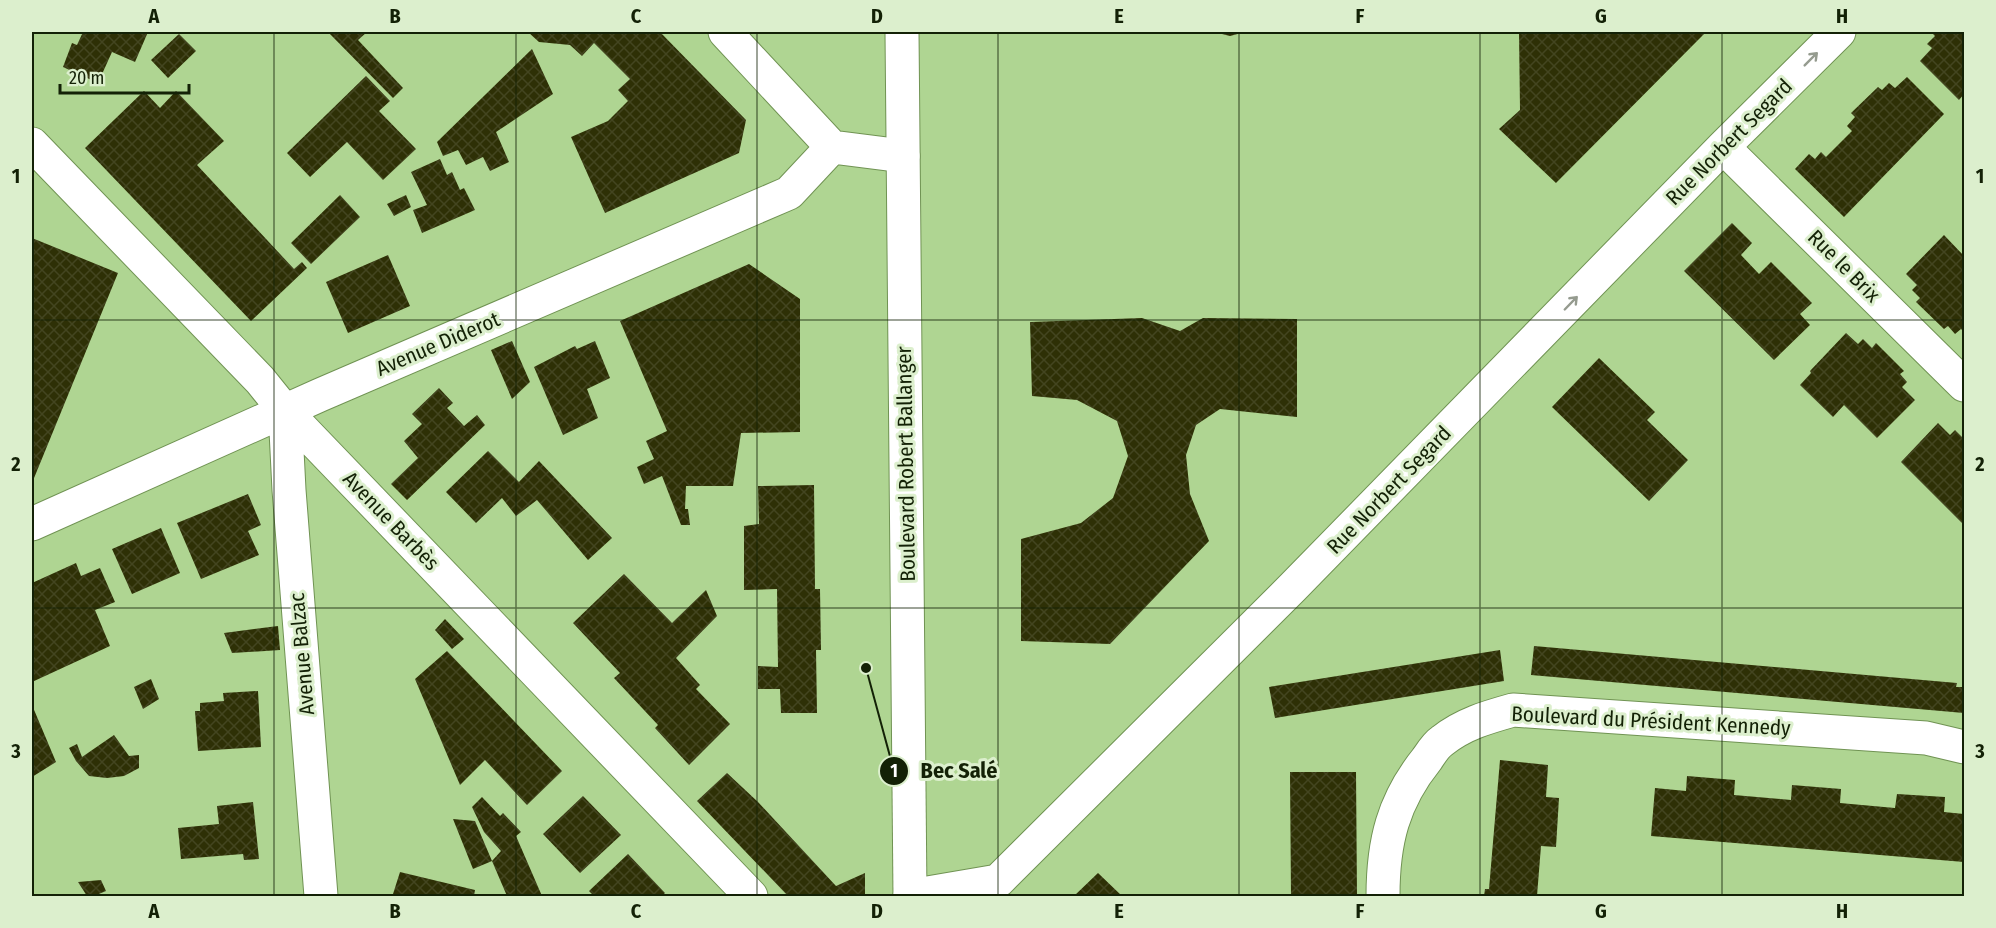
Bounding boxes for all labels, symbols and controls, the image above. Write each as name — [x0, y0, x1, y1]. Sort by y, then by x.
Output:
text: A — [148, 4, 161, 28]
text: B — [389, 4, 401, 28]
text: C — [631, 4, 642, 28]
text: D — [871, 4, 883, 28]
text: E — [1114, 4, 1124, 28]
text: F — [1356, 4, 1365, 28]
text: G — [1595, 4, 1607, 28]
text: H — [1836, 4, 1848, 28]
one-way arrow — [1804, 52, 1819, 67]
scale bar — [60, 57, 189, 95]
text: 20 m — [69, 67, 104, 89]
street label: Rue Norbert Segard — [1660, 73, 1798, 211]
text: 1 — [12, 164, 20, 188]
text: 1 — [1976, 164, 1984, 188]
street label: Rue le Brix — [1802, 224, 1886, 308]
one-way arrow — [1564, 295, 1579, 310]
street label: Avenue Diderot — [372, 306, 504, 382]
street label: Boulevard Robert Ballanger — [891, 345, 921, 582]
street label: Rue Norbert Segard — [1321, 421, 1457, 559]
text: 2 — [10, 452, 21, 476]
text: 2 — [1974, 452, 1985, 476]
street label: Avenue Barbès — [337, 466, 445, 576]
street label: Avenue Balzac — [284, 592, 320, 716]
street label: Boulevard du Président Kennedy — [1511, 701, 1792, 741]
text: 3 — [10, 739, 21, 763]
text: 3 — [1974, 739, 1985, 763]
callout: Bec Salé — [879, 751, 1010, 791]
text: Bec Salé — [921, 757, 997, 784]
text: 1 — [890, 760, 898, 782]
text: A — [148, 899, 161, 923]
text: B — [389, 899, 401, 923]
text: C — [631, 899, 642, 923]
text: D — [871, 899, 883, 923]
text: E — [1114, 899, 1124, 923]
text: F — [1356, 899, 1365, 923]
text: G — [1595, 899, 1607, 923]
text: H — [1836, 899, 1848, 923]

